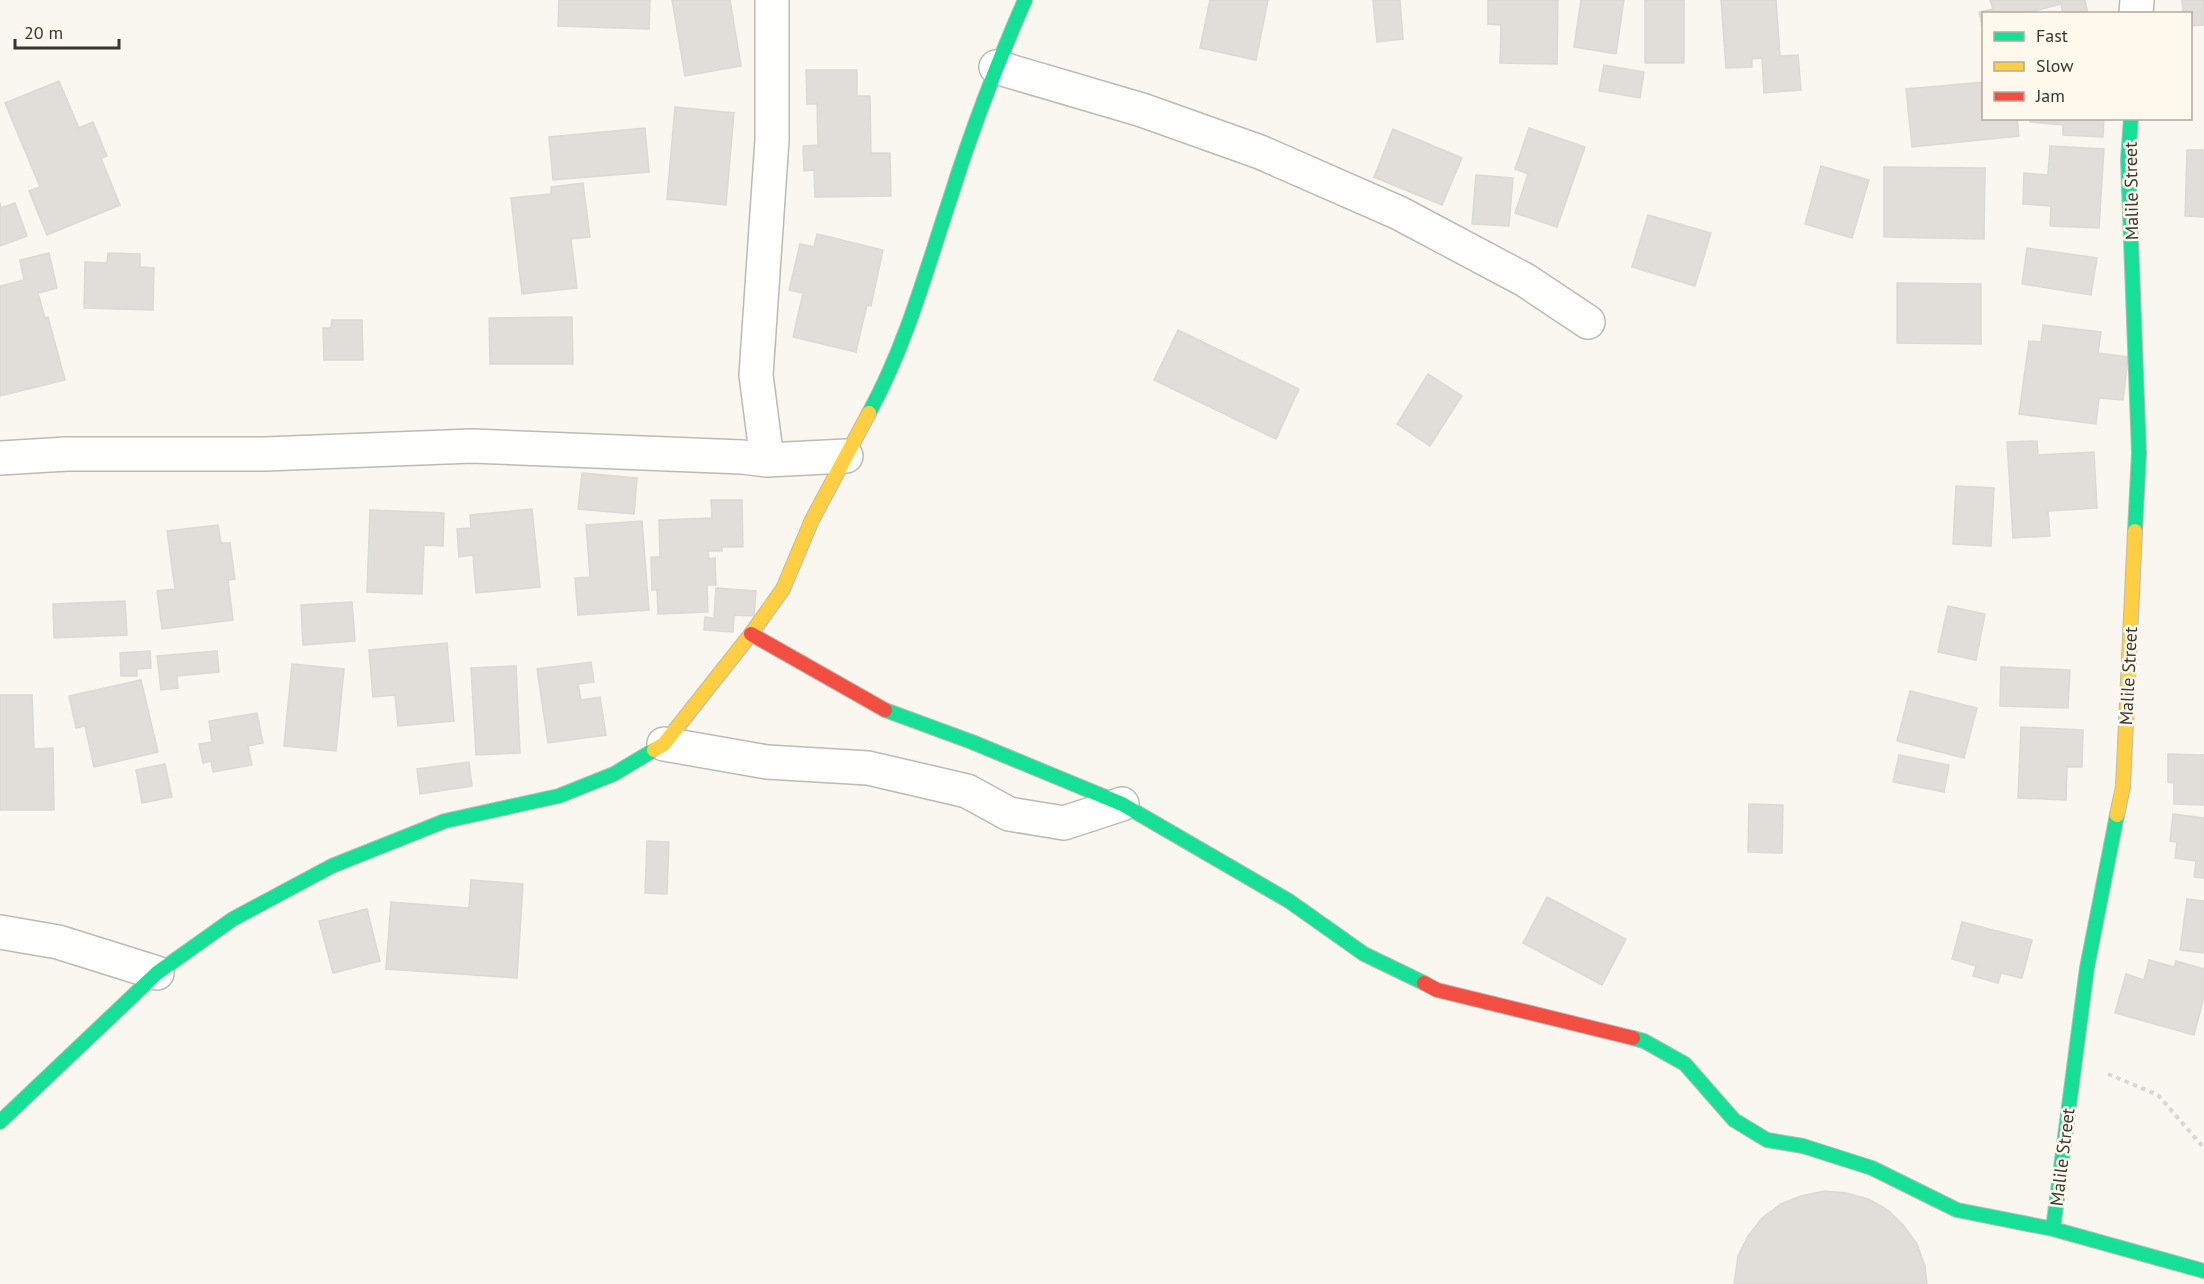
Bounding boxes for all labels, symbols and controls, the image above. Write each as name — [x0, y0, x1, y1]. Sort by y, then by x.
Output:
scale bar — [15, 12, 118, 50]
legend — [1982, 12, 2192, 120]
text: 20 m — [24, 21, 63, 44]
text: Fast — [2036, 24, 2068, 47]
text: Slow — [2036, 54, 2074, 77]
text: Jam — [2035, 84, 2065, 107]
street label: Malile Street — [2119, 142, 2143, 240]
street label: Malile Street — [2114, 626, 2142, 726]
street label: Malile Street — [2045, 1107, 2079, 1207]

